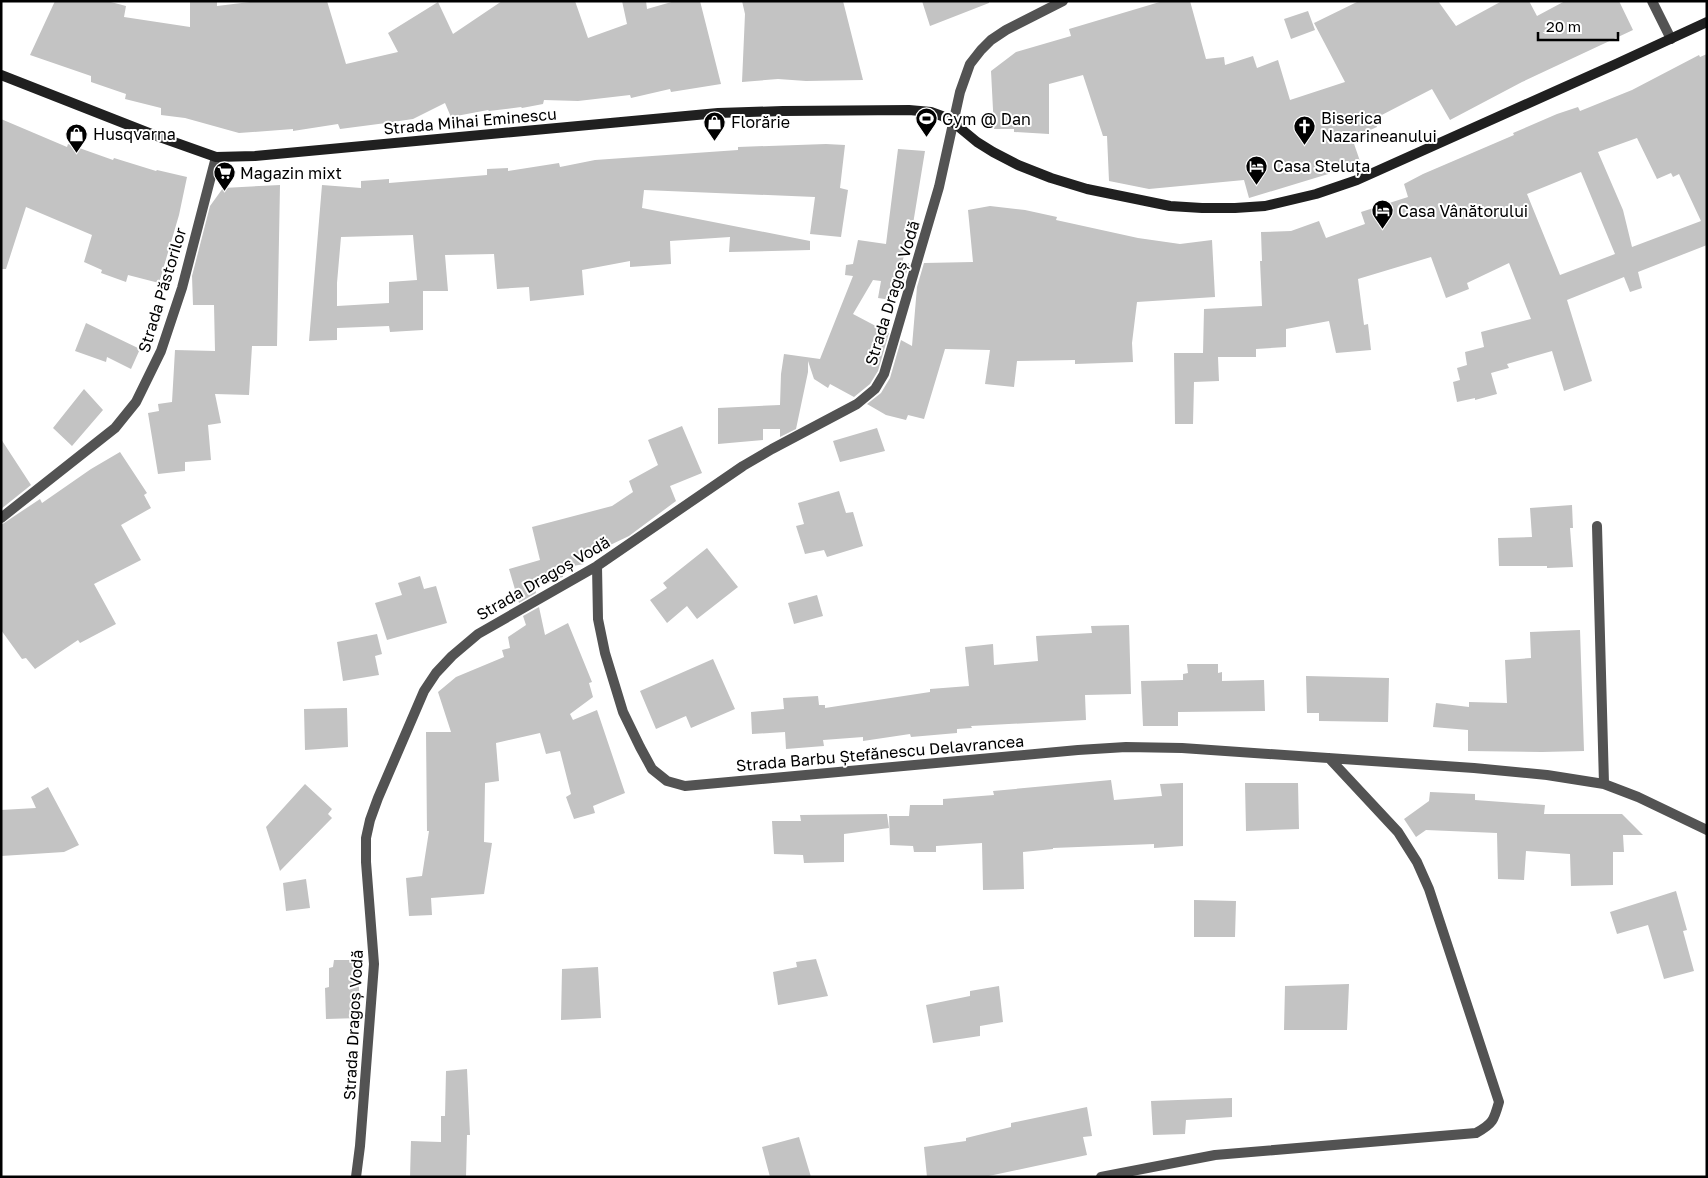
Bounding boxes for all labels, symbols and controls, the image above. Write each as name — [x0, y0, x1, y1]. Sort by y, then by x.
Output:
scale bar — [1538, 10, 1618, 42]
text: 20 m — [1546, 17, 1581, 35]
street label: Strada Mihai Eminescu — [383, 103, 557, 139]
sports icon: Gym @ Dan — [914, 107, 938, 138]
place label: Biserica Nazarineanului — [1321, 108, 1437, 146]
place label: Gym @ Dan — [942, 109, 1031, 129]
shop icon: Florărie — [703, 110, 727, 141]
place label: Florărie — [731, 112, 790, 132]
church icon: Biserica Nazarineanului — [1293, 115, 1317, 146]
shop icon: Husqvarna — [65, 122, 89, 153]
place label: Husqvarna — [93, 124, 176, 144]
hotel icon: Casa Steluța — [1245, 154, 1269, 185]
place label: Casa Steluța — [1273, 156, 1370, 176]
supermarket icon: Magazin mixt — [212, 161, 236, 192]
place label: Magazin mixt — [240, 163, 342, 183]
hotel icon: Casa Vânătorului — [1370, 199, 1394, 230]
place label: Casa Vânătorului — [1398, 201, 1528, 221]
street label: Strada Dragoș Vodă — [860, 218, 924, 368]
street label: Strada Păstorilor — [134, 225, 190, 355]
street label: Strada Dragoș Vodă — [473, 532, 613, 624]
street label: Strada Barbu Ștefănescu Delavrancea — [735, 730, 1025, 776]
street label: Strada Dragoș Vodă — [339, 949, 367, 1101]

